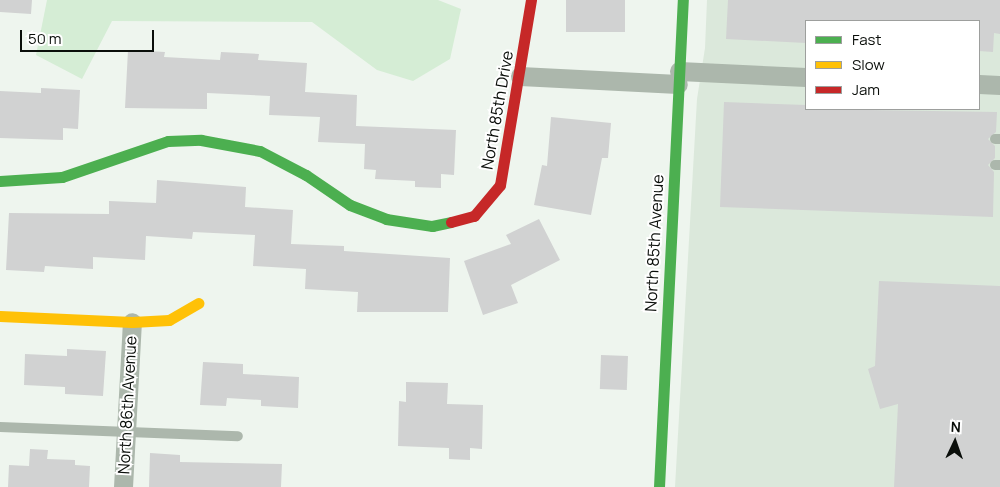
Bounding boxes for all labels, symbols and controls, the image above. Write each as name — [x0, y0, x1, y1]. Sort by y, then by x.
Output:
scale bar — [22, 20, 156, 52]
legend — [805, 20, 980, 110]
text: 50 m — [28, 28, 62, 49]
text: Fast — [852, 29, 881, 50]
street label: North 85th Drive — [477, 49, 517, 171]
text: Slow — [852, 54, 885, 75]
text: Jam — [852, 79, 880, 100]
street label: North 85th Avenue — [641, 174, 667, 312]
street label: North 86th Avenue — [114, 335, 140, 475]
north arrow — [930, 417, 980, 467]
text: N — [950, 417, 961, 436]

